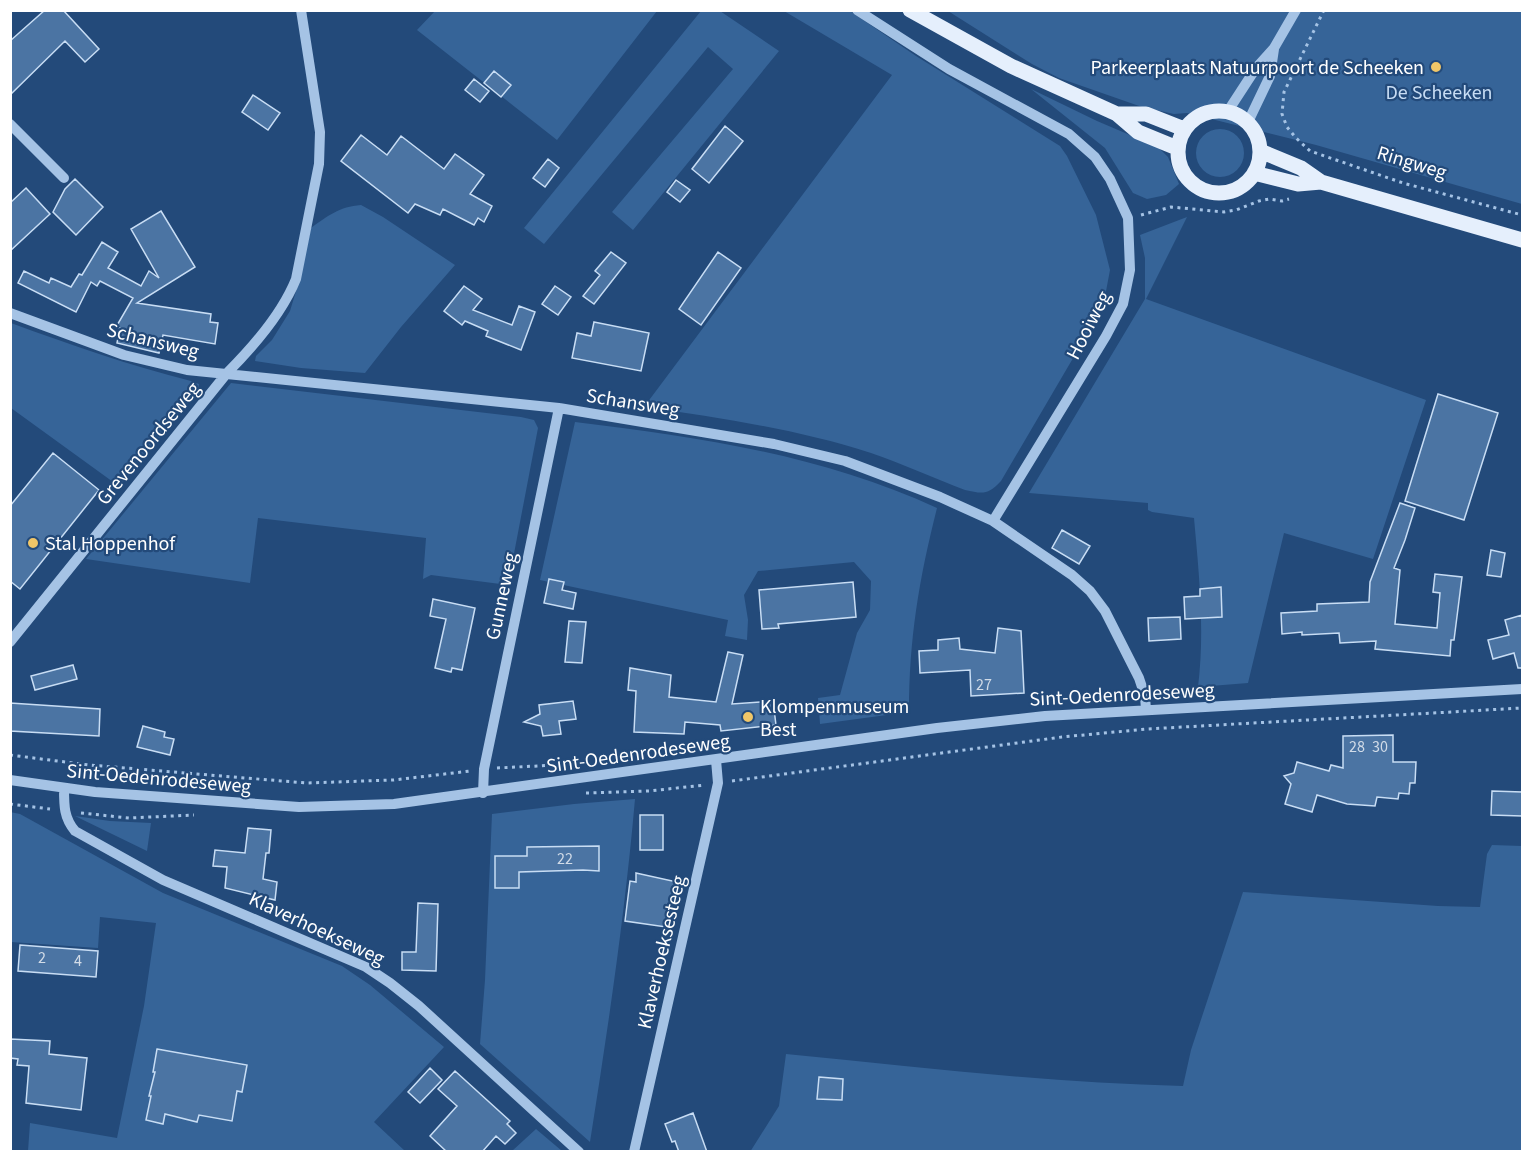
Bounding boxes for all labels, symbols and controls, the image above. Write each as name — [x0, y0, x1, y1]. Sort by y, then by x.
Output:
place label: Parkeerplaats Natuurpoort de Scheeken — [1091, 54, 1424, 82]
marker: Parkeerplaats Natuurpoort de Scheeken — [1429, 60, 1443, 74]
park label: De Scheeken — [1385, 79, 1493, 107]
street label: Ringweg — [1373, 139, 1450, 187]
street label: Hooiweg — [1060, 286, 1118, 365]
street label: Schansweg — [104, 316, 202, 366]
street label: Grevenoordseweg — [90, 376, 207, 511]
street label: Schansweg — [584, 382, 682, 424]
place label: Stal Hoppenhof — [45, 530, 176, 558]
marker: Stal Hoppenhof — [26, 536, 40, 550]
street label: Gunneweg — [479, 550, 525, 643]
house number: 27 — [976, 674, 992, 696]
street label: Sint-Oedenrodeseweg — [1029, 676, 1215, 714]
place label: Klompenmuseum Best — [760, 693, 909, 744]
marker: Klompenmuseum Best — [741, 710, 755, 724]
street label: Sint-Oedenrodeseweg — [544, 727, 732, 781]
house number: 28 — [1349, 736, 1365, 758]
house number: 30 — [1372, 736, 1388, 758]
street label: Sint-Oedenrodeseweg — [65, 757, 252, 801]
house number: 22 — [557, 848, 573, 870]
street label: Klaverhoeksesteeg — [631, 873, 693, 1032]
street label: Klaverhoekseweg — [244, 885, 389, 973]
house number: 2 — [38, 947, 46, 969]
house number: 4 — [74, 950, 82, 972]

